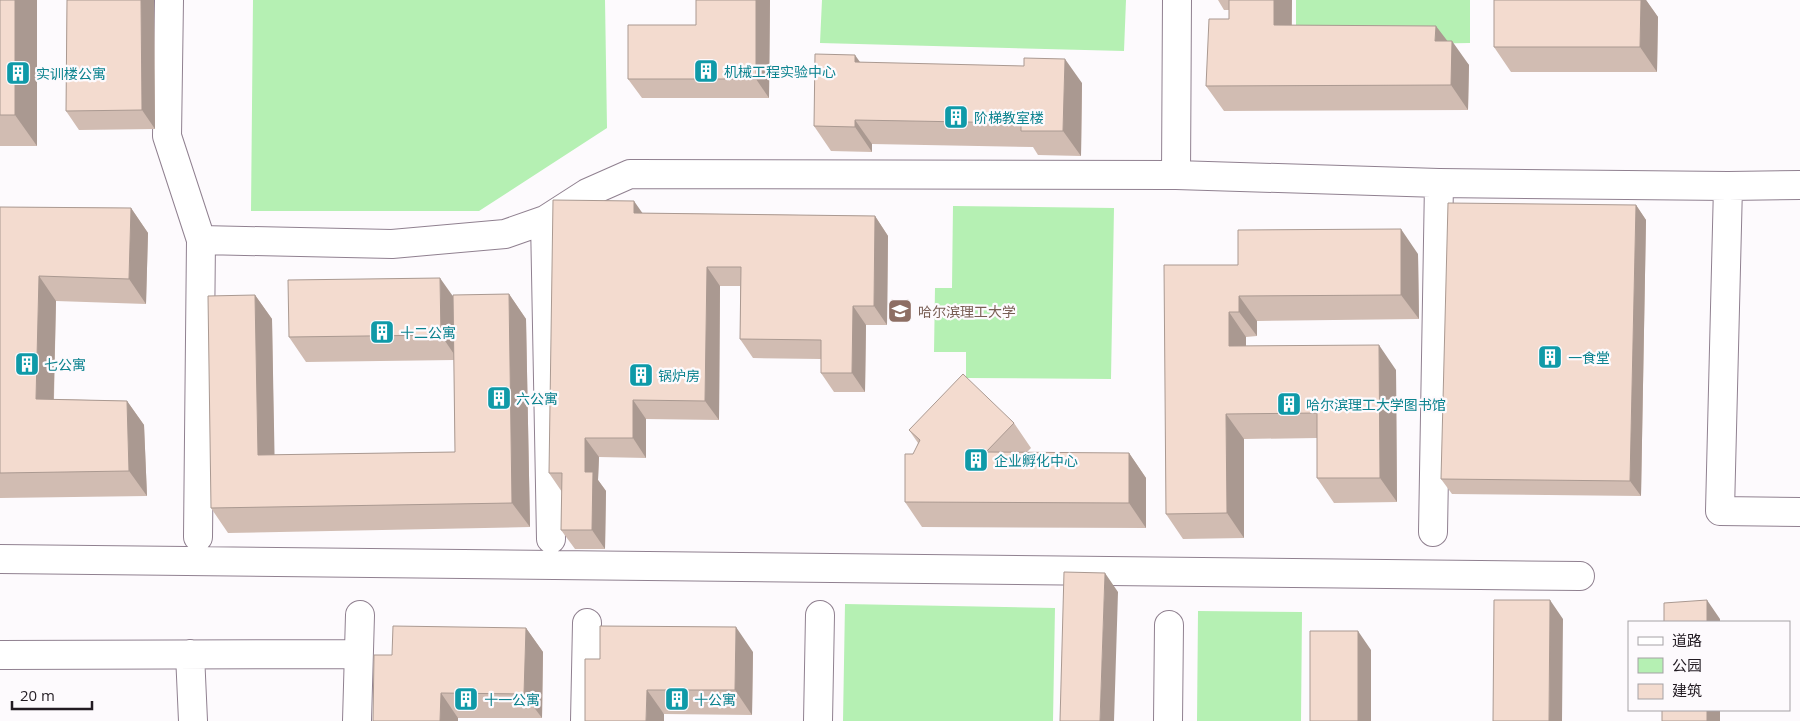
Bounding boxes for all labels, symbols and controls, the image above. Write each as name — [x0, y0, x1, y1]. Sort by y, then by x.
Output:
building icon: 机械工程实验中心 — [693, 58, 719, 84]
building icon: 实训楼公寓 — [5, 60, 31, 86]
place label: 机械工程实验中心 — [724, 62, 836, 81]
place label: 实训楼公寓 — [36, 64, 106, 83]
building icon: 阶梯教室楼 — [943, 104, 969, 130]
place label: 阶梯教室楼 — [974, 108, 1044, 127]
school or university icon: 哈尔滨理工大学 — [887, 298, 913, 324]
place label: 哈尔滨理工大学 — [918, 302, 1016, 321]
building icon: 十二公寓 — [369, 319, 395, 345]
place label: 十二公寓 — [400, 323, 456, 342]
building icon: 一食堂 — [1537, 344, 1563, 370]
place label: 一食堂 — [1568, 348, 1610, 367]
building icon: 七公寓 — [14, 351, 40, 377]
place label: 七公寓 — [44, 355, 86, 374]
building icon: 锅炉房 — [628, 362, 654, 388]
place label: 锅炉房 — [658, 366, 700, 385]
building icon: 六公寓 — [486, 385, 512, 411]
place label: 六公寓 — [516, 389, 558, 408]
building icon: 哈尔滨理工大学图书馆 — [1276, 391, 1302, 417]
place label: 哈尔滨理工大学图书馆 — [1306, 395, 1446, 414]
building icon: 企业孵化中心 — [963, 447, 989, 473]
place label: 企业孵化中心 — [994, 451, 1078, 470]
legend — [1628, 621, 1790, 711]
text: 道路 — [1672, 630, 1702, 650]
text: 公园 — [1672, 655, 1702, 675]
scale bar — [12, 678, 92, 710]
text: 建筑 — [1672, 680, 1702, 700]
text: 20 m — [20, 685, 55, 705]
building icon: 十一公寓 — [453, 686, 479, 712]
building icon: 十公寓 — [664, 686, 690, 712]
place label: 十一公寓 — [484, 690, 540, 709]
place label: 十公寓 — [694, 690, 736, 709]

